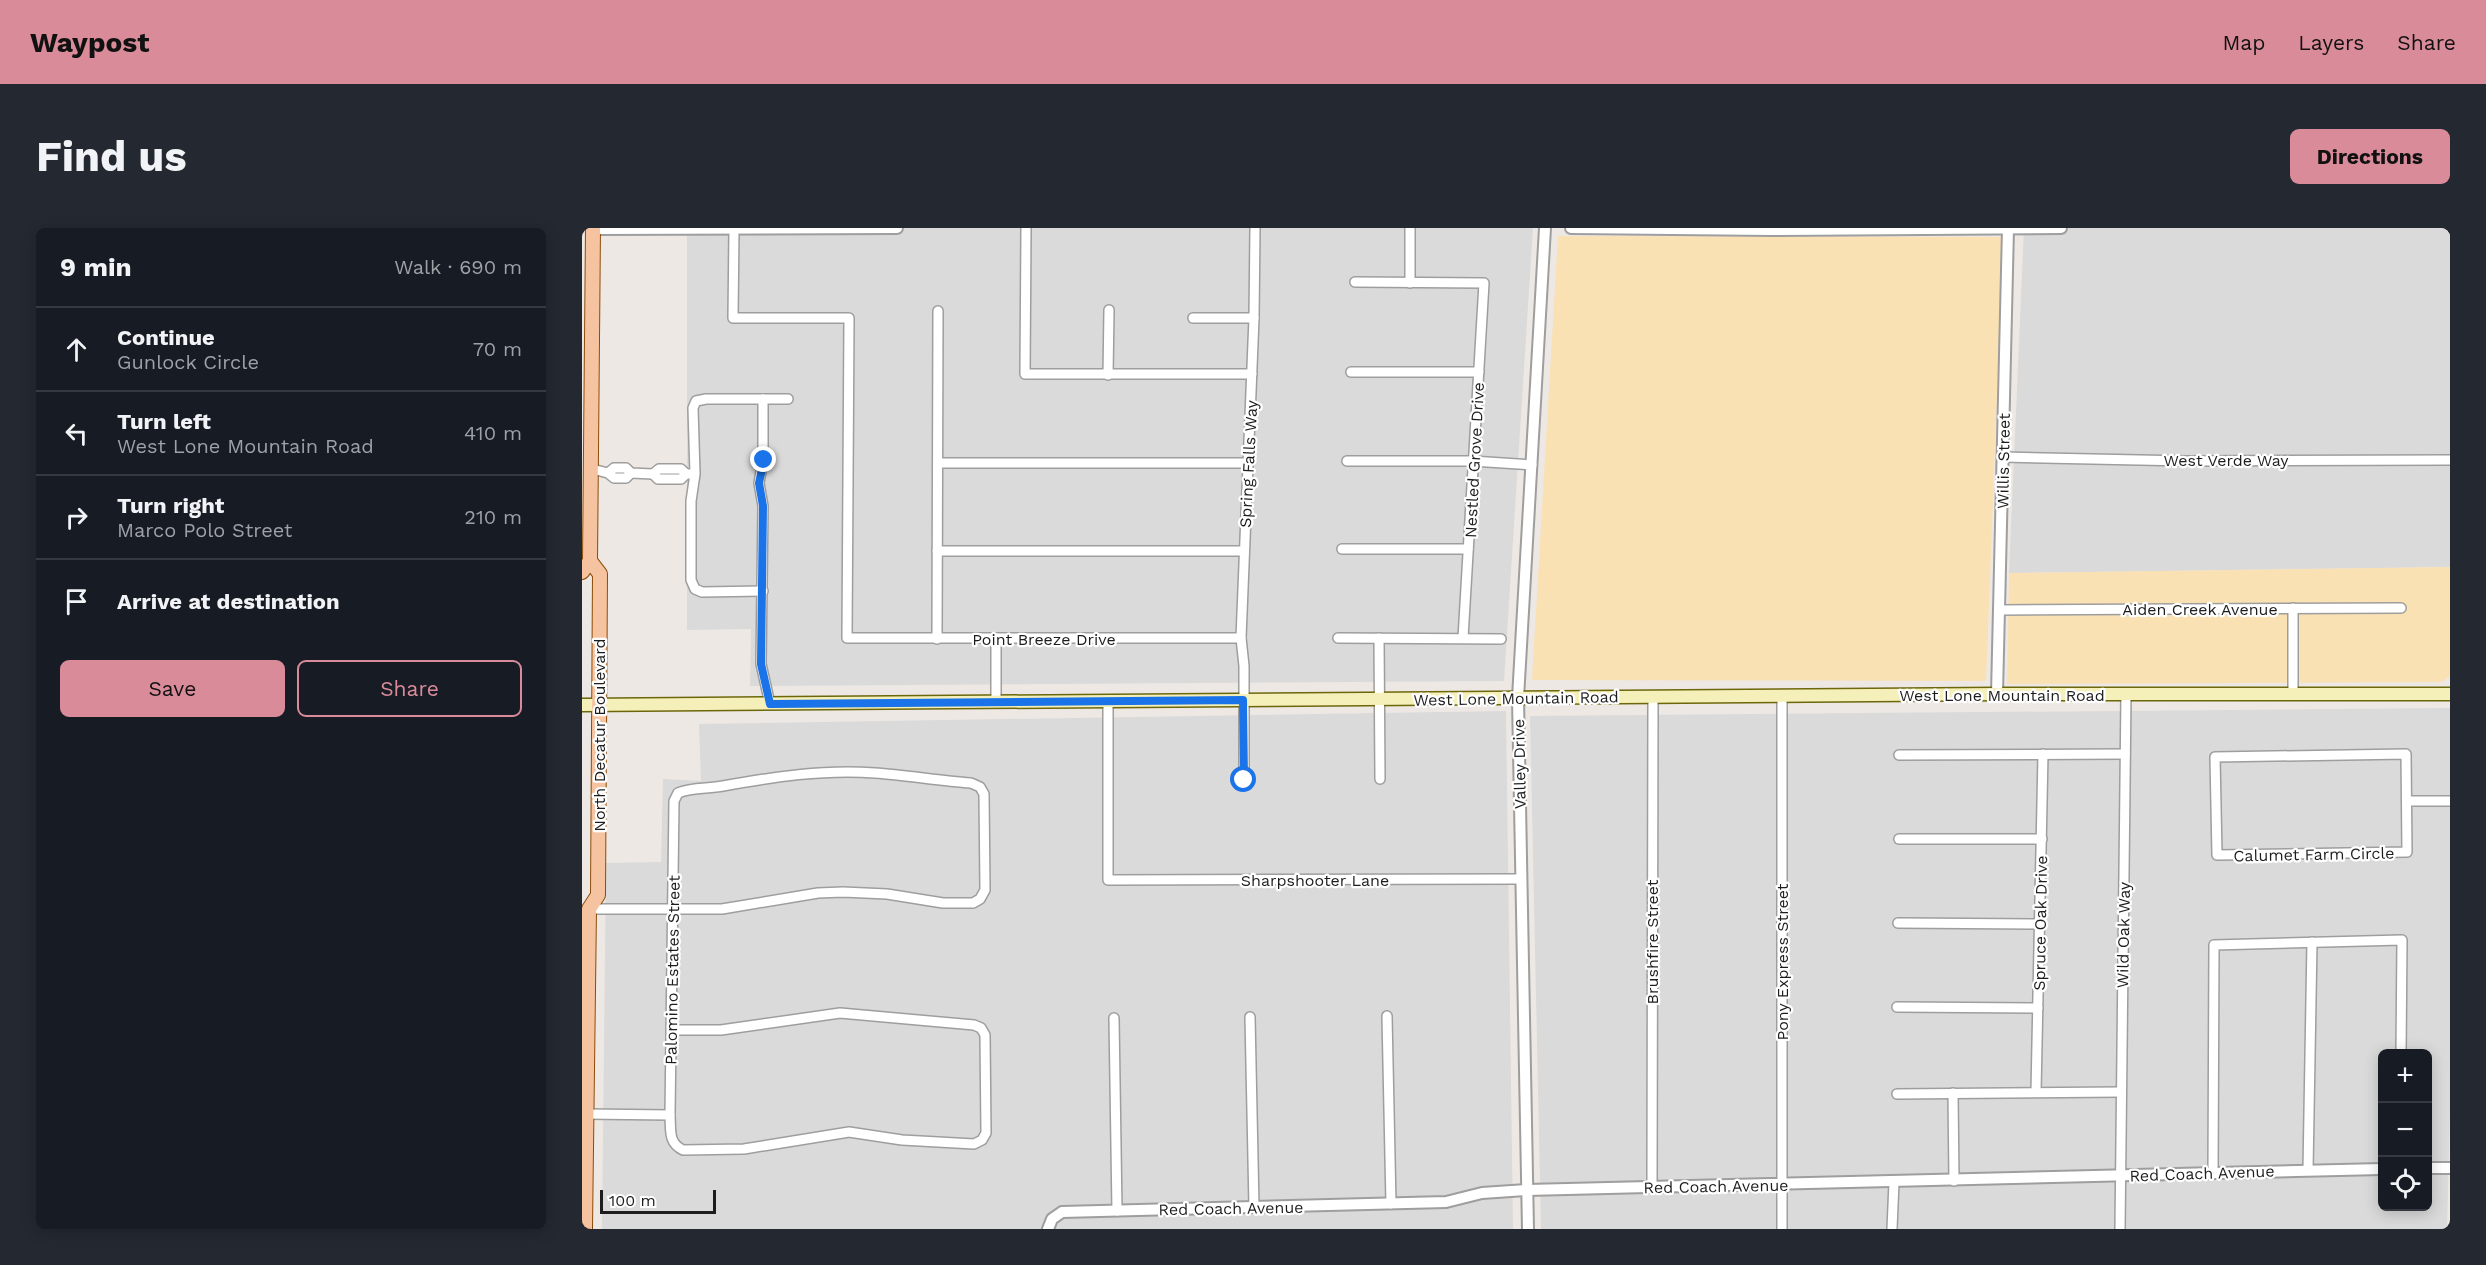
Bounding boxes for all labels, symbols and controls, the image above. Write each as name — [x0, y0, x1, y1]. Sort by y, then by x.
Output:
text: Waypost — [30, 26, 149, 59]
text: Map — [2222, 30, 2265, 55]
text: Layers — [2298, 30, 2364, 55]
text: Share — [2397, 30, 2456, 55]
button: Directions — [2290, 129, 2450, 184]
text: Find us — [36, 132, 187, 181]
text: 9 min — [60, 252, 132, 282]
text: Walk · 690 m — [394, 255, 522, 279]
text: Continue — [117, 325, 215, 350]
icon: ahead — [60, 333, 93, 366]
text: 70 m — [473, 337, 522, 361]
text: Gunlock Circle — [117, 350, 259, 374]
street label: Nestled Grove Drive — [1461, 382, 1488, 538]
street label: Spring Falls Way — [1236, 399, 1261, 528]
text: Turn left — [117, 409, 211, 434]
street label: Willis Street — [1993, 413, 2014, 509]
icon: left — [60, 417, 93, 450]
text: 410 m — [464, 421, 522, 445]
text: West Lone Mountain Road — [117, 434, 374, 458]
route end — [750, 446, 776, 472]
street label: West Verde Way — [2163, 451, 2289, 470]
text: Turn right — [117, 493, 224, 518]
icon: right — [60, 501, 93, 534]
text: 210 m — [464, 505, 522, 529]
text: Marco Polo Street — [117, 518, 292, 542]
icon: arrive — [60, 585, 93, 618]
text: Arrive at destination — [117, 589, 340, 614]
street label: Aiden Creek Avenue — [2122, 600, 2278, 619]
street label: Point Breeze Drive — [972, 630, 1116, 649]
street label: North Decatur Boulevard — [590, 638, 609, 832]
button: Save — [60, 660, 285, 717]
button: Share — [297, 660, 522, 717]
street label: West Lone Mountain Road — [1899, 686, 2105, 705]
street label: West Lone Mountain Road — [1413, 687, 1619, 710]
street label: Valley Drive — [1509, 719, 1530, 809]
route start — [1230, 766, 1256, 792]
street label: Calumet Farm Circle — [2233, 844, 2395, 865]
street label: Spruce Oak Drive — [2030, 855, 2051, 991]
street label: Sharpshooter Lane — [1241, 871, 1389, 890]
street label: Palomino Estates Street — [661, 875, 684, 1065]
street label: Brushfire Street — [1643, 879, 1662, 1004]
street label: Wild Oak Way — [2113, 881, 2134, 988]
street label: Pony Express Street — [1773, 883, 1792, 1040]
map controls — [2378, 1049, 2432, 1211]
button: + — [2378, 1049, 2432, 1103]
button: − — [2378, 1103, 2432, 1157]
button: locate — [2378, 1157, 2432, 1211]
street label: Red Coach Avenue — [2129, 1161, 2275, 1186]
street label: Red Coach Avenue — [1643, 1176, 1789, 1197]
scale bar — [600, 1187, 716, 1214]
text: 100 m — [609, 1191, 656, 1210]
street label: Red Coach Avenue — [1158, 1198, 1304, 1219]

